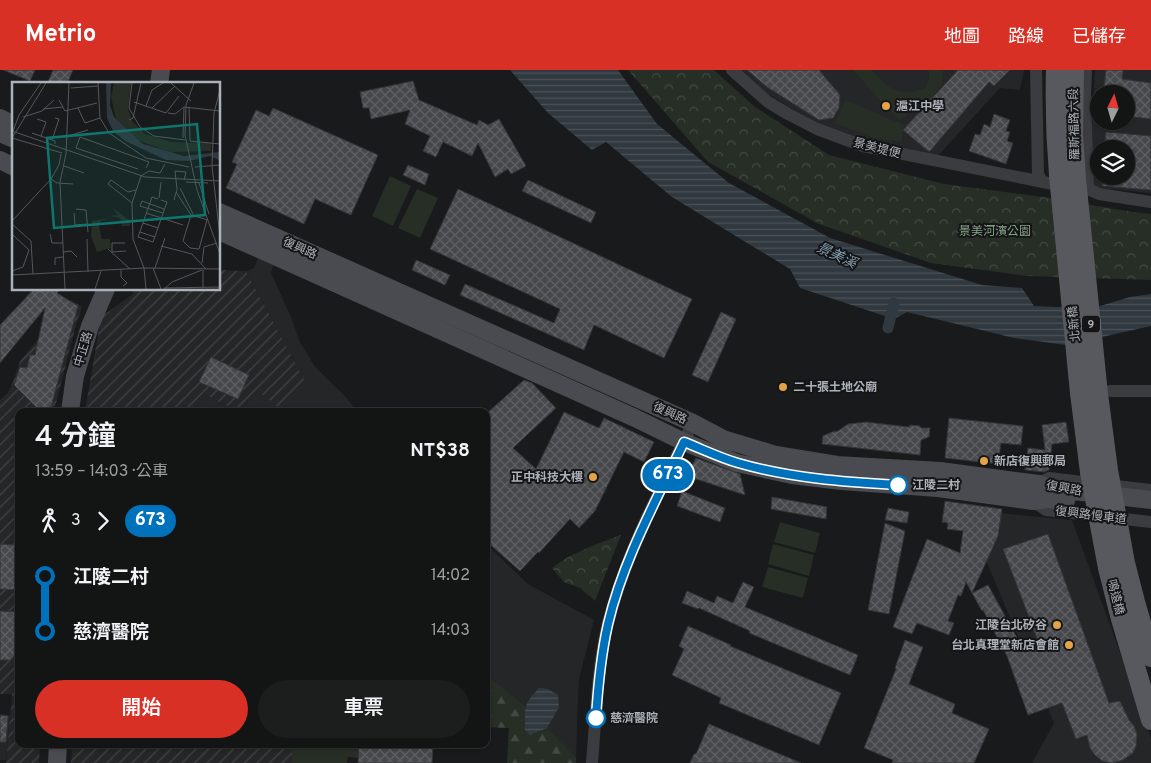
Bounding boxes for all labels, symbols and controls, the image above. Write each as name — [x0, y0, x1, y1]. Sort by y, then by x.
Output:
text: Metrio — [25, 20, 96, 50]
text: 地圖 — [944, 26, 980, 49]
text: 路線 — [1008, 26, 1044, 49]
text: 已儲存 — [1072, 26, 1126, 49]
inset map — [12, 82, 220, 290]
north arrow — [1090, 85, 1135, 130]
map controls — [1090, 85, 1135, 185]
street label: 羅斯福路六段 — [1066, 88, 1084, 160]
place label: 滬江中學 — [896, 99, 944, 115]
marker: 滬江中學 — [880, 100, 892, 112]
street label: 景美堤便 — [852, 135, 902, 163]
button: layers — [1090, 140, 1135, 185]
park label: 景美河濱公園 — [959, 224, 1031, 240]
street label: 復興路 — [280, 234, 319, 264]
water label: 景美溪 — [814, 240, 861, 274]
street label: 北新橋 — [1065, 305, 1085, 343]
road number: 9 — [1082, 315, 1100, 332]
street label: 中正路 — [71, 330, 97, 369]
place label: 二十張土地公廟 — [793, 380, 877, 396]
marker: 二十張土地公廟 — [777, 381, 789, 393]
street label: 復興路 — [650, 399, 689, 429]
text: 4 分鐘 — [35, 420, 116, 456]
text: NT$38 — [410, 439, 470, 463]
place label: 新店復興郵局 — [994, 454, 1066, 470]
marker: 新店復興郵局 — [978, 455, 990, 467]
line badge: 673 — [639, 459, 697, 491]
text: 13:59 – 14:03 · 公車 — [35, 462, 168, 482]
text: 673 — [652, 463, 684, 486]
place label: 正中科技大樓 — [511, 470, 583, 486]
marker: 正中科技大樓 — [587, 471, 599, 483]
marker: 江陵二村 — [888, 475, 908, 495]
place label: 江陵二村 — [912, 478, 960, 494]
street label: 復興路 — [1045, 478, 1083, 500]
street label: 復興路慢車道 — [1054, 504, 1128, 528]
icon: walk — [35, 507, 63, 535]
icon: forward — [89, 507, 117, 535]
text: 673 — [135, 509, 166, 532]
text: 3 — [71, 511, 81, 531]
text: 江陵二村 — [73, 566, 149, 590]
text: 14:02 — [431, 566, 470, 586]
street label: 鳴遠橋 — [1103, 578, 1127, 617]
place label: 江陵台北矽谷 — [975, 618, 1047, 634]
marker: 江陵台北矽谷 — [1051, 619, 1063, 631]
text: 慈濟醫院 — [73, 621, 149, 645]
text: 14:03 — [431, 621, 470, 641]
place label: 台北真理堂新店會館 — [951, 638, 1059, 654]
marker: 台北真理堂新店會館 — [1063, 639, 1075, 651]
button: 開始 — [35, 680, 248, 738]
button: 車票 — [258, 680, 470, 738]
marker: 慈濟醫院 — [586, 708, 606, 728]
place label: 慈濟醫院 — [610, 711, 658, 727]

